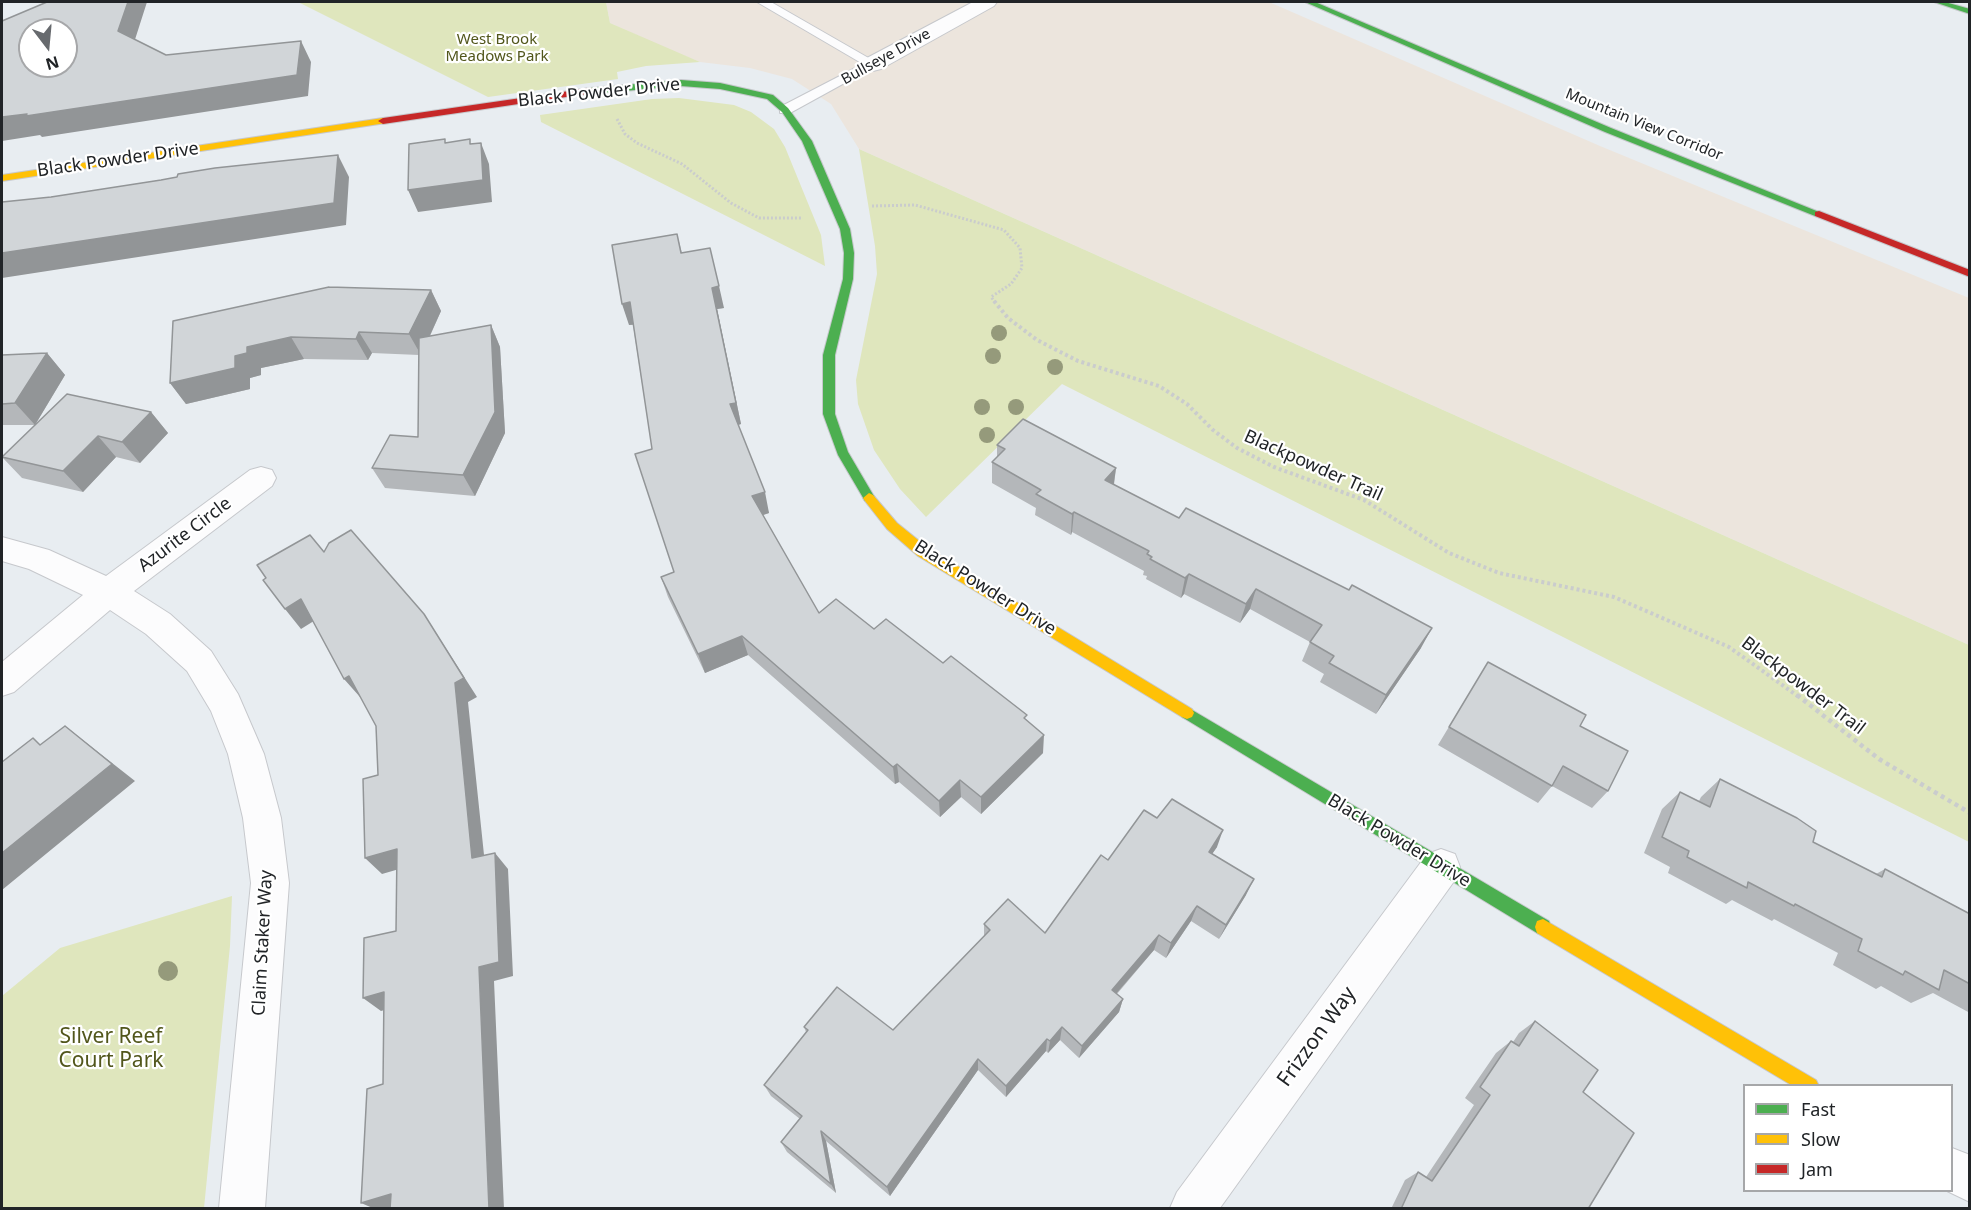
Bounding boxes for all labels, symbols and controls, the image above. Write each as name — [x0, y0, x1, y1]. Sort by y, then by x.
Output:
north arrow — [18, 18, 78, 78]
street label: Bullseye Drive — [838, 25, 934, 89]
park label: West Brook Meadows Park — [445, 31, 549, 66]
text: N — [43, 51, 62, 76]
street label: Black Powder Drive — [517, 74, 681, 112]
street label: Mountain View Corridor — [1563, 85, 1725, 165]
street label: Black Powder Drive — [36, 138, 200, 182]
street label: Blackpowder Trail — [1240, 426, 1386, 506]
street label: Azurite Circle — [134, 493, 236, 577]
street label: Black Powder Drive — [910, 536, 1060, 640]
street label: Blackpowder Trail — [1737, 632, 1869, 740]
street label: Black Powder Drive — [1324, 790, 1474, 892]
street label: Claim Staker Way — [248, 869, 278, 1017]
street label: Frizzon Way — [1272, 982, 1362, 1092]
park label: Silver Reef Court Park — [58, 1024, 164, 1074]
legend — [1743, 1084, 1953, 1192]
text: Fast — [1801, 1097, 1836, 1121]
text: Slow — [1801, 1127, 1840, 1151]
text: Jam — [1801, 1157, 1833, 1181]

